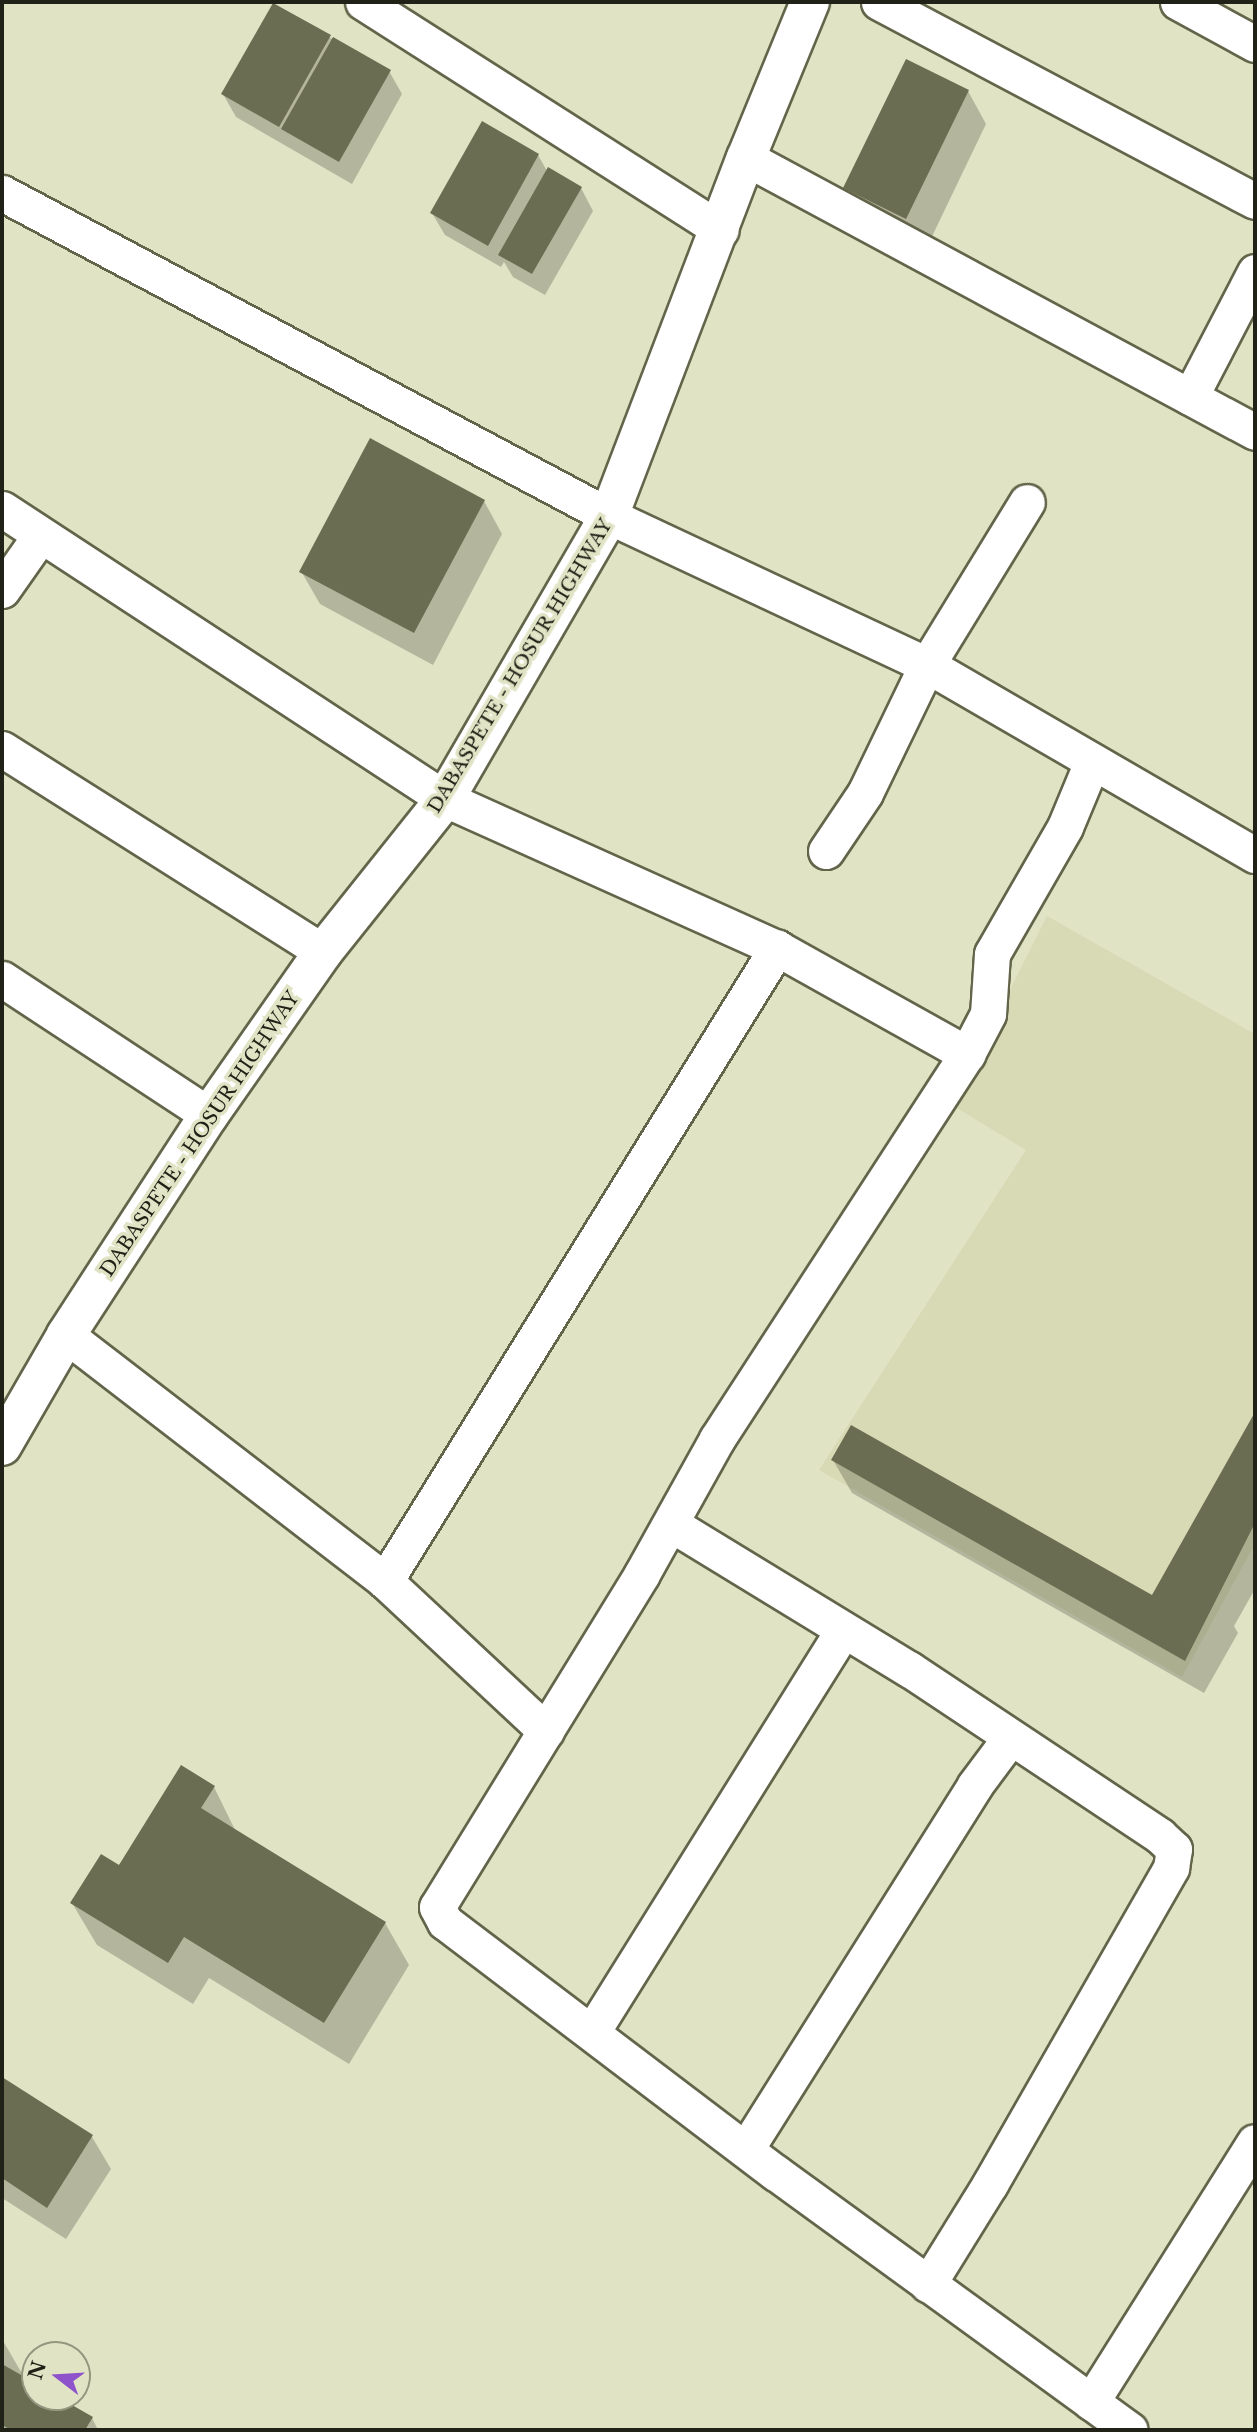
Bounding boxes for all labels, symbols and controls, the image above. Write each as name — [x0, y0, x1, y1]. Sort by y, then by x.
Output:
street label: DABASPETE - HOSUR HIGHWAY — [423, 515, 617, 817]
street label: DABASPETE - HOSUR HIGHWAY — [96, 987, 304, 1281]
north arrow — [21, 2341, 91, 2411]
text: N — [24, 2358, 51, 2382]

